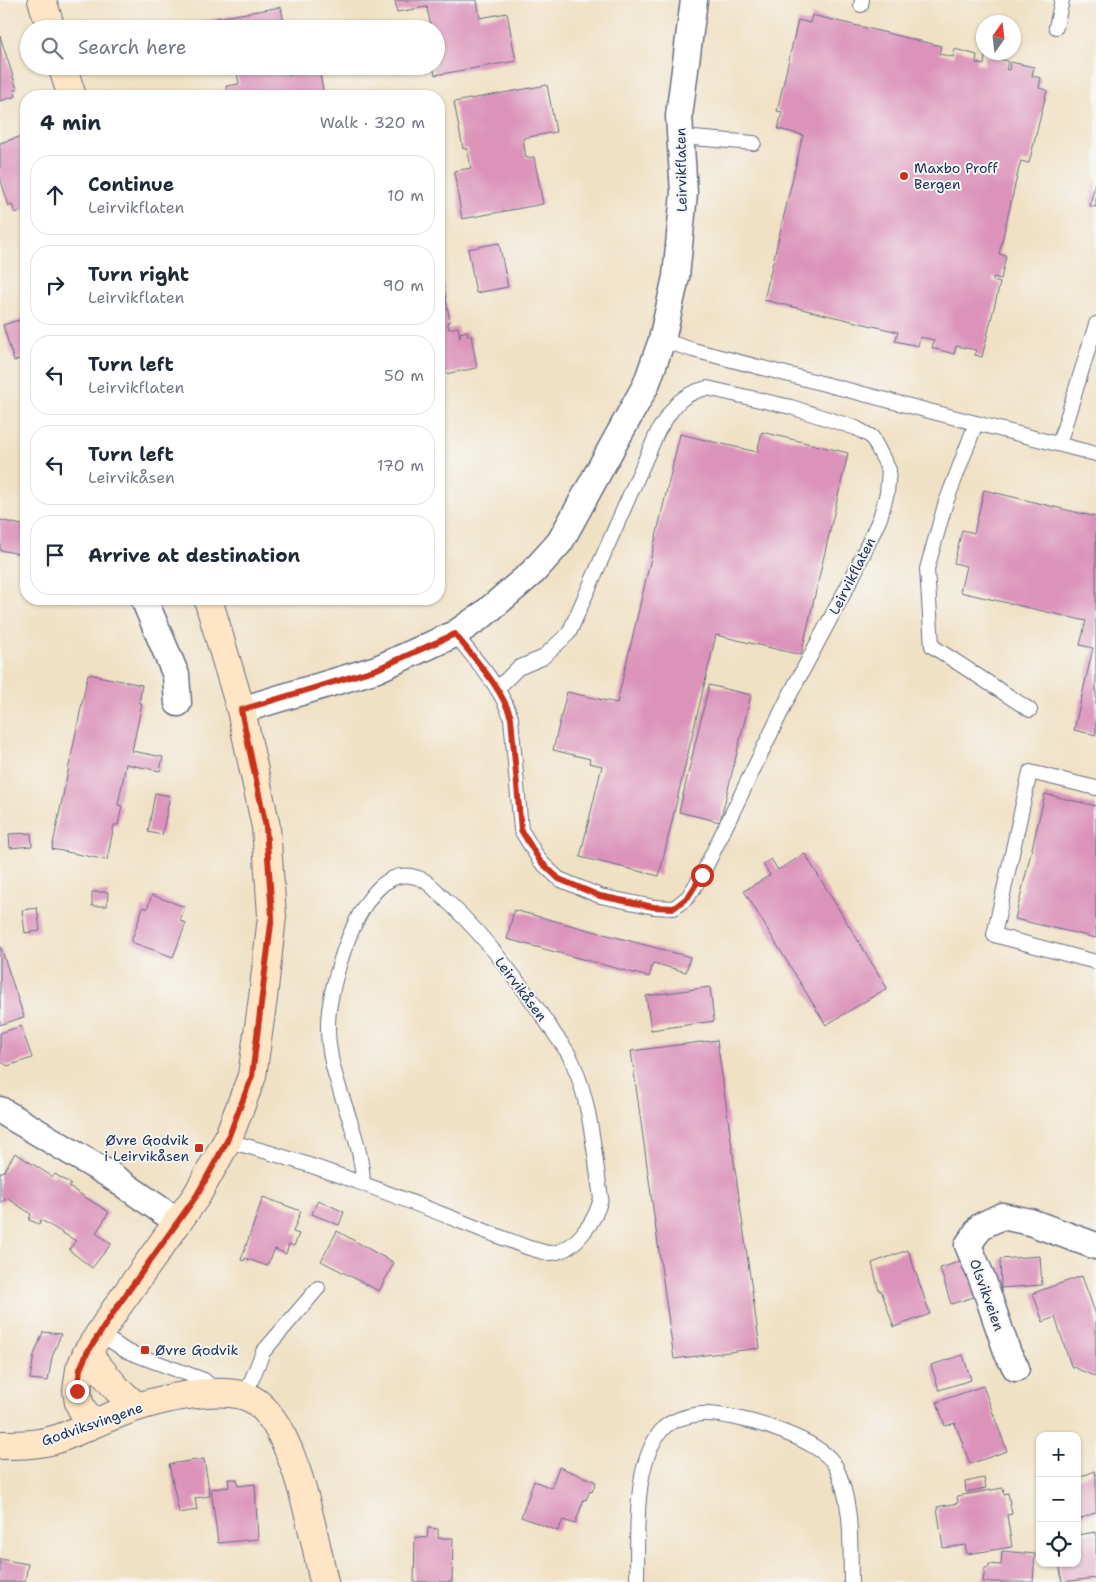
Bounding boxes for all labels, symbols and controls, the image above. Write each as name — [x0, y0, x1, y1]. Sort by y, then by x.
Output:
north arrow — [976, 15, 1021, 60]
search box — [20, 20, 445, 75]
icon: search — [38, 34, 66, 62]
text: Search here — [78, 35, 187, 60]
text: 4 min — [40, 109, 101, 137]
text: Walk · 320 m — [320, 112, 425, 133]
street label: Leirvikflaten — [671, 127, 691, 212]
place label: Maxbo Proff Bergen — [914, 159, 998, 193]
marker: Maxbo Proff Bergen — [898, 170, 910, 182]
text: Continue — [88, 172, 174, 197]
icon: ahead — [41, 181, 69, 209]
text: 10 m — [387, 185, 424, 206]
text: Leirvikflaten — [88, 197, 184, 218]
text: Turn right — [88, 262, 189, 287]
icon: right — [41, 271, 69, 299]
text: 90 m — [383, 275, 424, 296]
text: Leirvikflaten — [88, 287, 184, 308]
text: Turn left — [88, 352, 174, 377]
icon: left — [41, 361, 69, 389]
text: 50 m — [384, 365, 424, 386]
text: Leirvikflaten — [88, 377, 184, 398]
text: Turn left — [88, 442, 174, 467]
icon: left — [41, 451, 69, 479]
text: 170 m — [377, 455, 424, 476]
text: Leirvikåsen — [88, 467, 175, 488]
street label: Leirvikflaten — [825, 534, 879, 618]
icon: arrive — [41, 541, 69, 569]
text: Arrive at destination — [88, 543, 300, 568]
route start — [691, 864, 714, 887]
street label: Leirvikåsen — [491, 953, 551, 1025]
place label: Øvre Godvik i Leirvikåsen — [104, 1131, 189, 1165]
marker: Øvre Godvik i Leirvikåsen — [193, 1142, 205, 1154]
street label: Olsvikveien — [966, 1257, 1008, 1334]
place label: Øvre Godvik — [155, 1341, 238, 1359]
marker: Øvre Godvik — [139, 1344, 151, 1356]
route end — [66, 1380, 89, 1403]
street label: Godviksvingene — [39, 1398, 145, 1450]
map controls — [1036, 1432, 1081, 1567]
button: + — [1036, 1432, 1081, 1477]
button: − — [1036, 1477, 1081, 1522]
button: locate — [1036, 1522, 1081, 1567]

